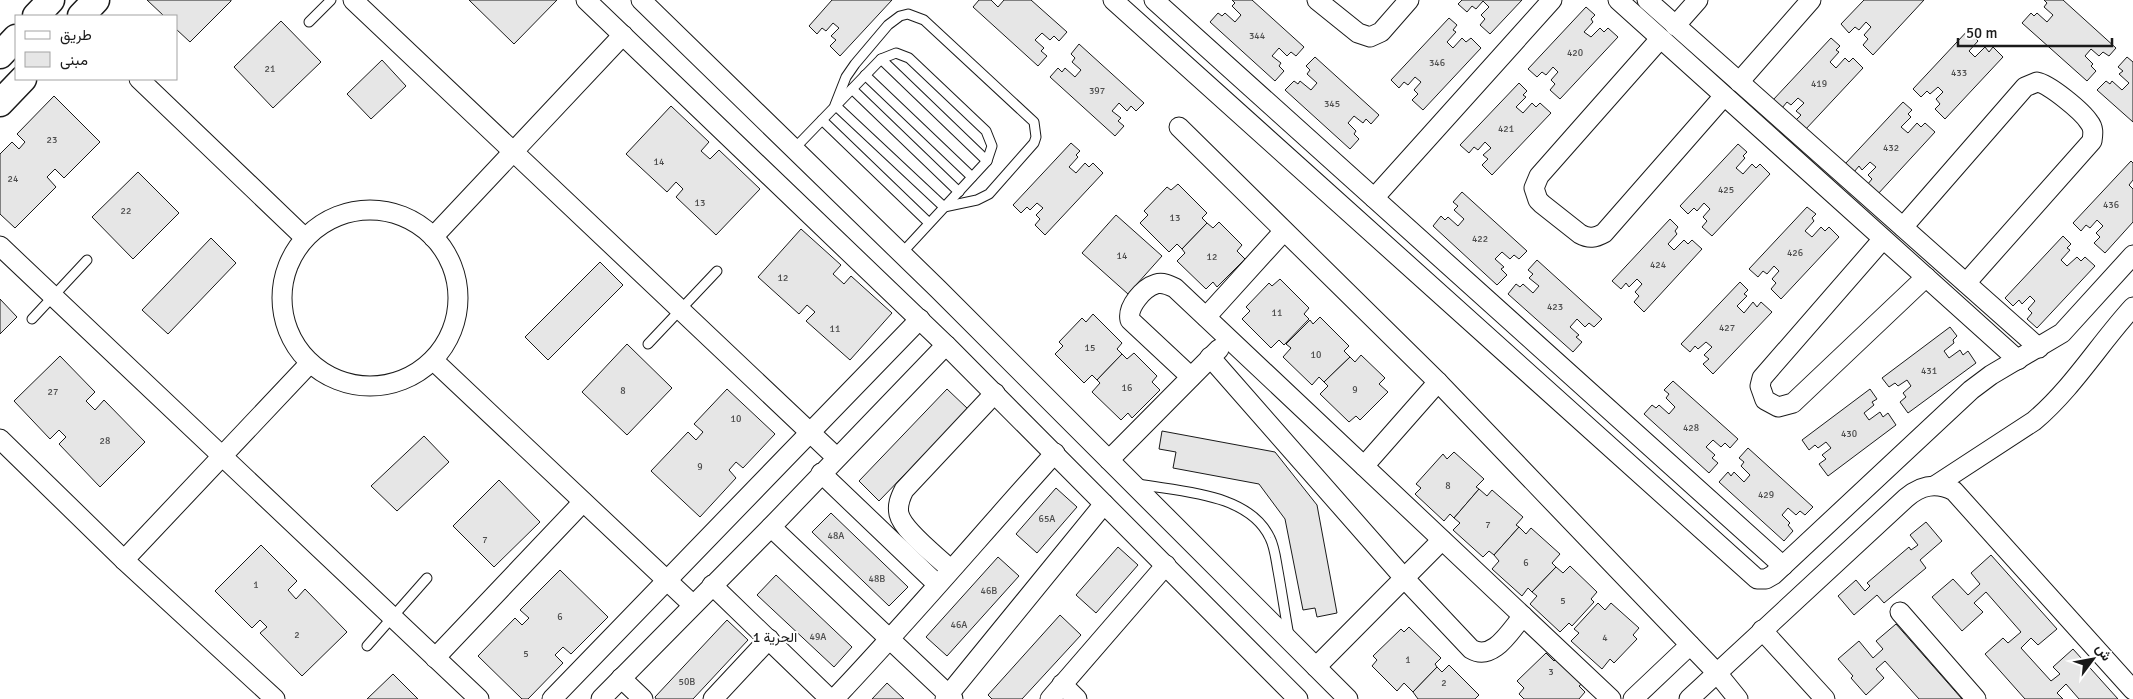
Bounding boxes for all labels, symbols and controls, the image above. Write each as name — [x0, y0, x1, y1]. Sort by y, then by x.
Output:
legend — [15, 15, 178, 80]
scale bar — [1958, 15, 2112, 47]
text: 50 m — [1966, 24, 1997, 42]
text: طريق — [60, 26, 92, 45]
house number: 344 — [1249, 30, 1266, 42]
house number: 420 — [1567, 47, 1583, 59]
text: مبنى — [60, 51, 88, 70]
house number: 346 — [1429, 57, 1445, 69]
house number: 21 — [265, 63, 275, 75]
house number: 433 — [1951, 67, 1967, 79]
house number: 419 — [1811, 78, 1827, 90]
house number: 397 — [1089, 85, 1105, 97]
house number: 345 — [1324, 98, 1340, 110]
house number: 421 — [1498, 123, 1514, 135]
house number: 23 — [47, 134, 57, 146]
house number: 432 — [1883, 142, 1899, 154]
house number: 14 — [654, 156, 665, 168]
house number: 24 — [8, 173, 19, 185]
house number: 425 — [1718, 184, 1734, 196]
house number: 13 — [695, 197, 705, 209]
house number: 436 — [2103, 199, 2119, 211]
house number: 22 — [121, 205, 131, 217]
house number: 13 — [1170, 212, 1180, 224]
house number: 422 — [1472, 233, 1488, 245]
house number: 426 — [1787, 247, 1803, 259]
house number: 14 — [1117, 250, 1128, 262]
house number: 12 — [1207, 251, 1217, 263]
house number: 424 — [1650, 259, 1667, 271]
house number: 12 — [778, 272, 788, 284]
house number: 423 — [1547, 301, 1563, 313]
house number: 11 — [1272, 307, 1282, 319]
house number: 427 — [1719, 322, 1735, 334]
house number: 11 — [830, 323, 840, 335]
house number: 15 — [1085, 342, 1095, 354]
house number: 10 — [1311, 349, 1321, 361]
house number: 431 — [1921, 365, 1937, 377]
house number: 16 — [1122, 382, 1132, 394]
house number: 9 — [1352, 384, 1358, 396]
house number: 8 — [620, 385, 626, 397]
house number: 27 — [48, 386, 58, 398]
house number: 10 — [731, 413, 741, 425]
house number: 428 — [1683, 422, 1699, 434]
house number: 430 — [1841, 428, 1857, 440]
house number: 28 — [100, 435, 110, 447]
house number: 9 — [697, 461, 703, 473]
house number: 8 — [1445, 480, 1451, 492]
house number: 429 — [1758, 489, 1774, 501]
house number: 65A — [1039, 513, 1055, 525]
house number: 7 — [1485, 519, 1491, 531]
house number: 48A — [828, 530, 844, 542]
house number: 7 — [482, 534, 488, 546]
house number: 6 — [1523, 557, 1529, 569]
house number: 48B — [869, 573, 885, 585]
house number: 1 — [253, 579, 259, 591]
house number: 46B — [981, 585, 997, 597]
house number: 5 — [1560, 595, 1566, 607]
house number: 6 — [557, 611, 563, 623]
house number: 46A — [951, 619, 967, 631]
house number: 2 — [294, 629, 300, 641]
district label: الحرية 1 — [753, 629, 797, 646]
house number: 49A — [810, 631, 826, 643]
house number: 4 — [1602, 632, 1608, 644]
north arrow — [2068, 634, 2118, 684]
text: ش — [2092, 641, 2115, 664]
house number: 5 — [523, 648, 529, 660]
house number: 1 — [1405, 654, 1411, 666]
house number: 3 — [1548, 666, 1554, 678]
house number: 50B — [679, 676, 695, 688]
house number: 2 — [1441, 677, 1447, 689]

